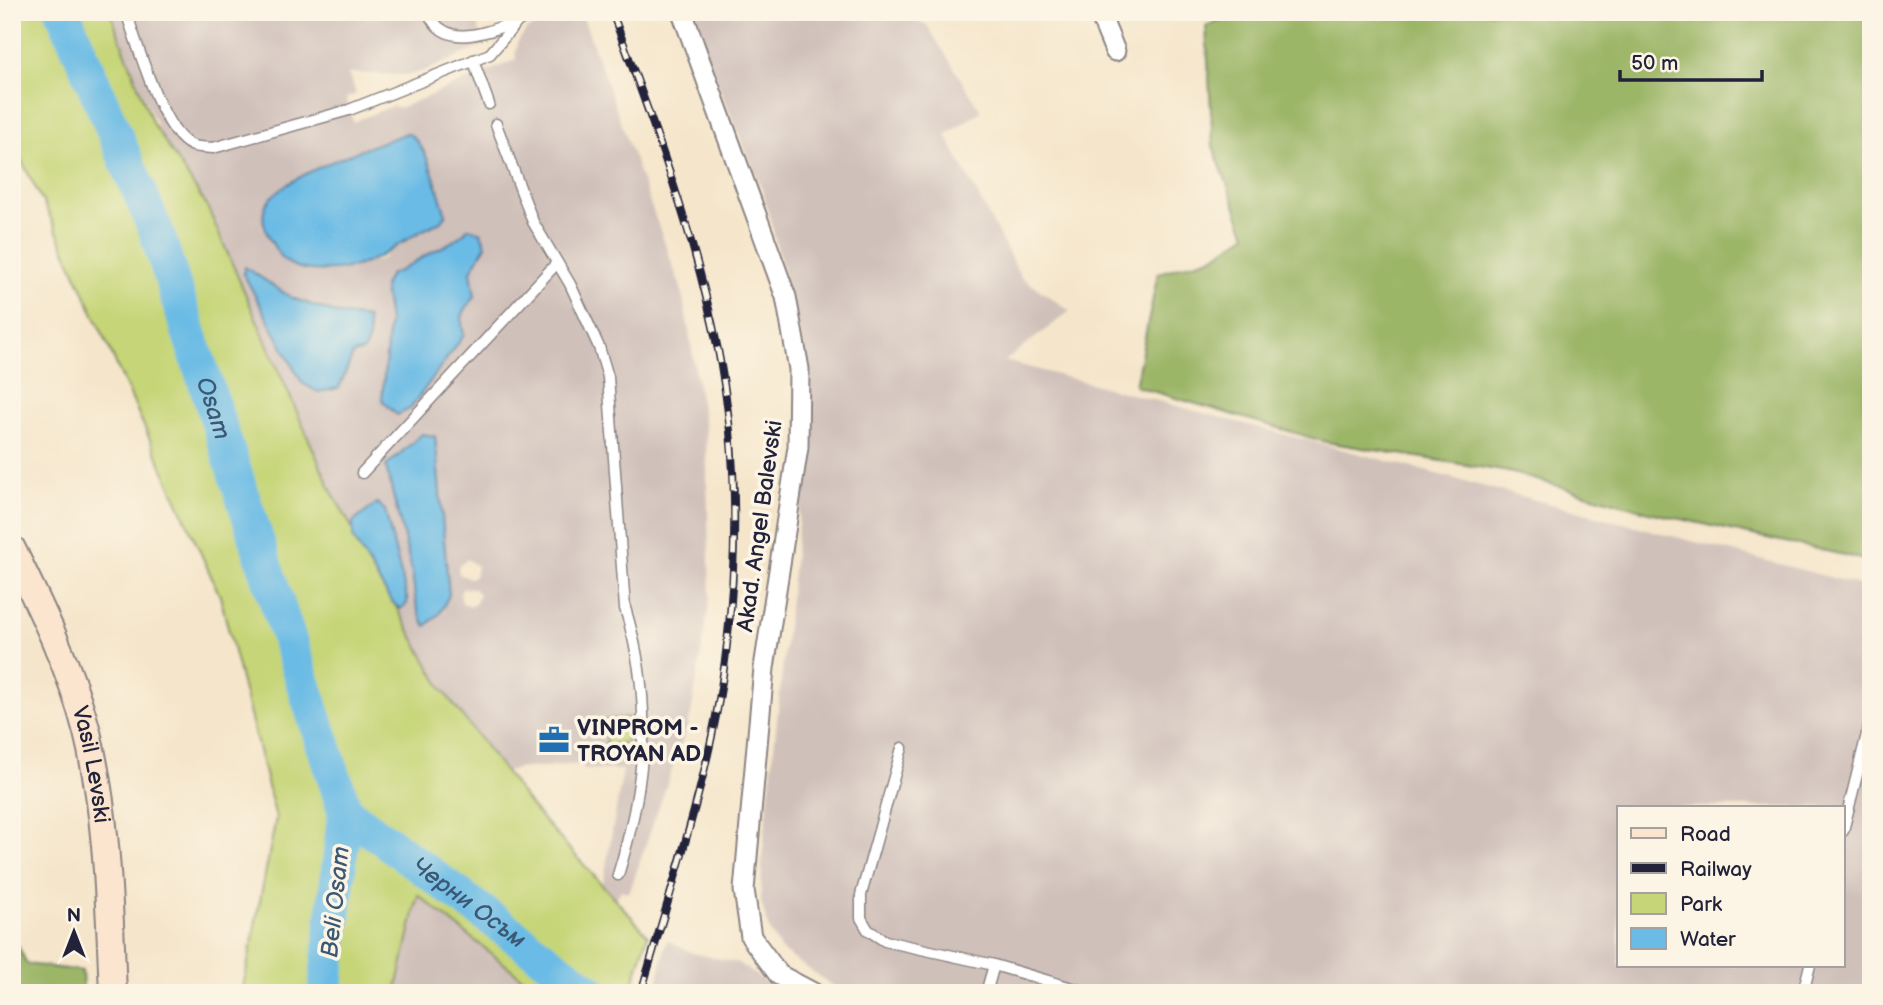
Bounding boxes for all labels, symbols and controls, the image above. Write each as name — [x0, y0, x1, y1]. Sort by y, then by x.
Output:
scale bar — [1620, 38, 1762, 82]
text: 50 m — [1631, 51, 1678, 76]
water label: Osam — [189, 373, 237, 443]
street label: Akad. Angel Balevski — [731, 418, 789, 634]
street label: Vasil Levski — [65, 703, 116, 825]
place label: VINPROM - TROYAN AD — [577, 714, 701, 768]
office icon: VINPROM - TROYAN AD — [537, 723, 571, 757]
legend — [1617, 806, 1844, 967]
text: Road — [1680, 822, 1731, 847]
water label: Beli Osam — [315, 845, 356, 959]
water label: Черни Осъм — [406, 851, 532, 955]
text: Railway — [1680, 857, 1752, 882]
text: Park — [1680, 892, 1723, 917]
north arrow — [38, 897, 108, 967]
text: N — [67, 905, 81, 928]
text: Water — [1680, 927, 1736, 952]

